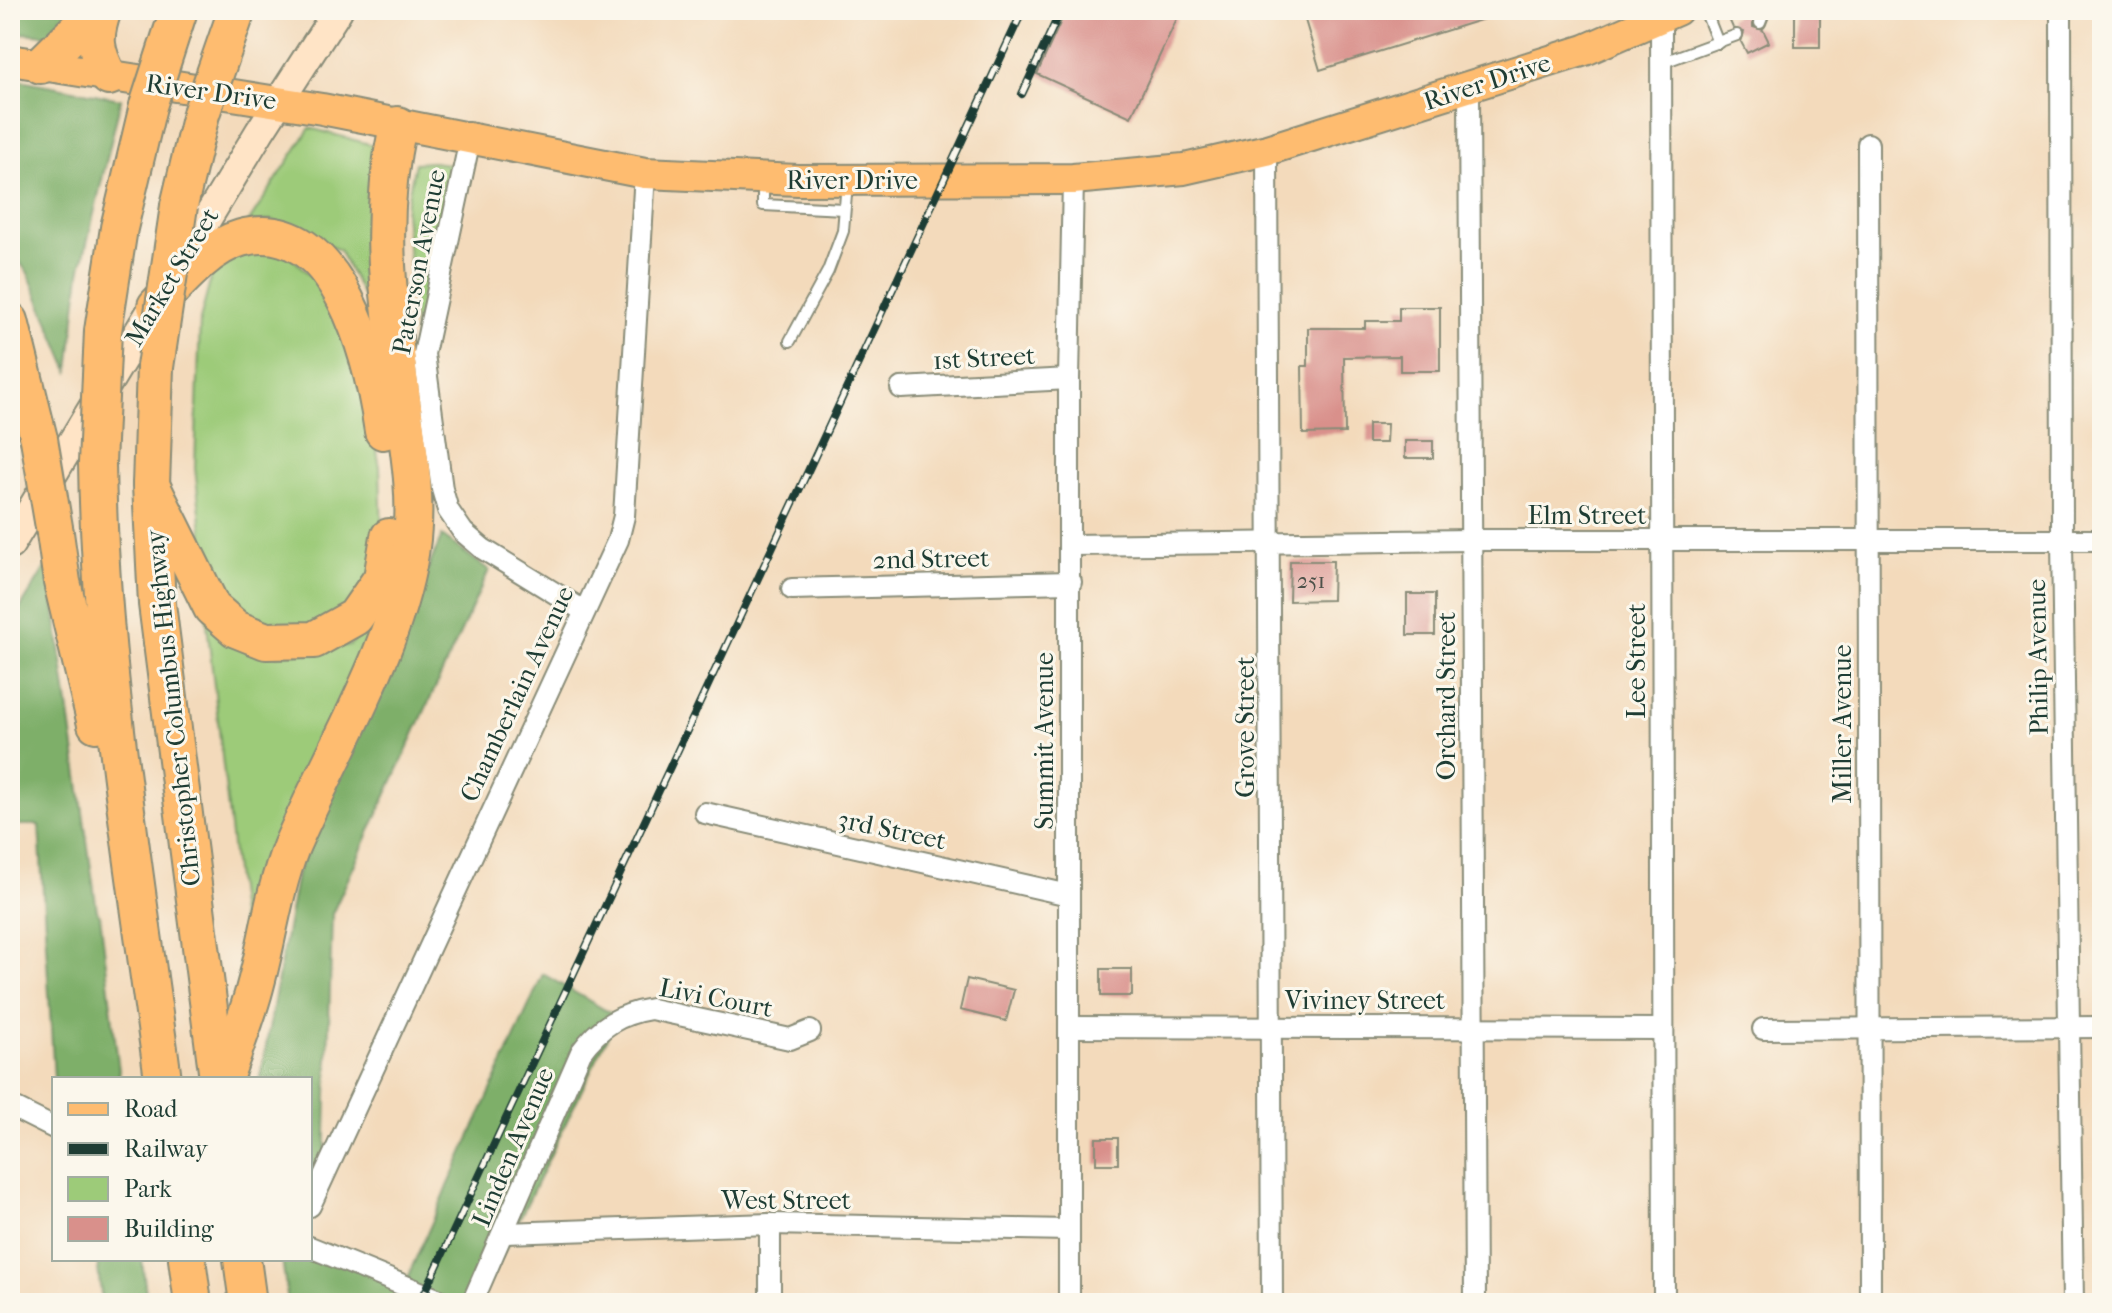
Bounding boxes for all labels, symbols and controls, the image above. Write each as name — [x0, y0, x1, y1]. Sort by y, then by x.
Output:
street label: River Drive — [1420, 47, 1554, 117]
street label: River Drive — [144, 67, 278, 117]
street label: River Drive — [786, 165, 918, 196]
street label: Paterson Avenue — [386, 167, 452, 357]
street label: Market Street — [119, 202, 226, 352]
street label: 1st Street — [932, 340, 1037, 376]
street label: Elm Street — [1528, 500, 1647, 531]
street label: Christopher Columbus Highway — [139, 527, 207, 888]
street label: 2nd Street — [872, 542, 990, 576]
house number: 251 — [1297, 568, 1325, 594]
street label: Philip Avenue — [2021, 578, 2055, 735]
street label: Chamberlain Avenue — [453, 581, 581, 807]
street label: Lee Street — [1621, 602, 1652, 719]
street label: Orchard Street — [1431, 611, 1462, 780]
street label: Miller Avenue — [1827, 644, 1858, 804]
street label: Summit Avenue — [1029, 652, 1060, 830]
street label: Grove Street — [1230, 656, 1261, 798]
street label: 3rd Street — [835, 803, 950, 857]
street label: Livi Court — [657, 972, 776, 1024]
street label: Viviney Street — [1284, 985, 1446, 1016]
street label: Linden Avenue — [466, 1063, 561, 1231]
legend — [52, 1077, 312, 1261]
text: Road — [124, 1095, 178, 1123]
text: Railway — [124, 1135, 209, 1163]
text: Park — [124, 1175, 172, 1203]
street label: West Street — [720, 1185, 852, 1216]
text: Building — [124, 1215, 215, 1243]

